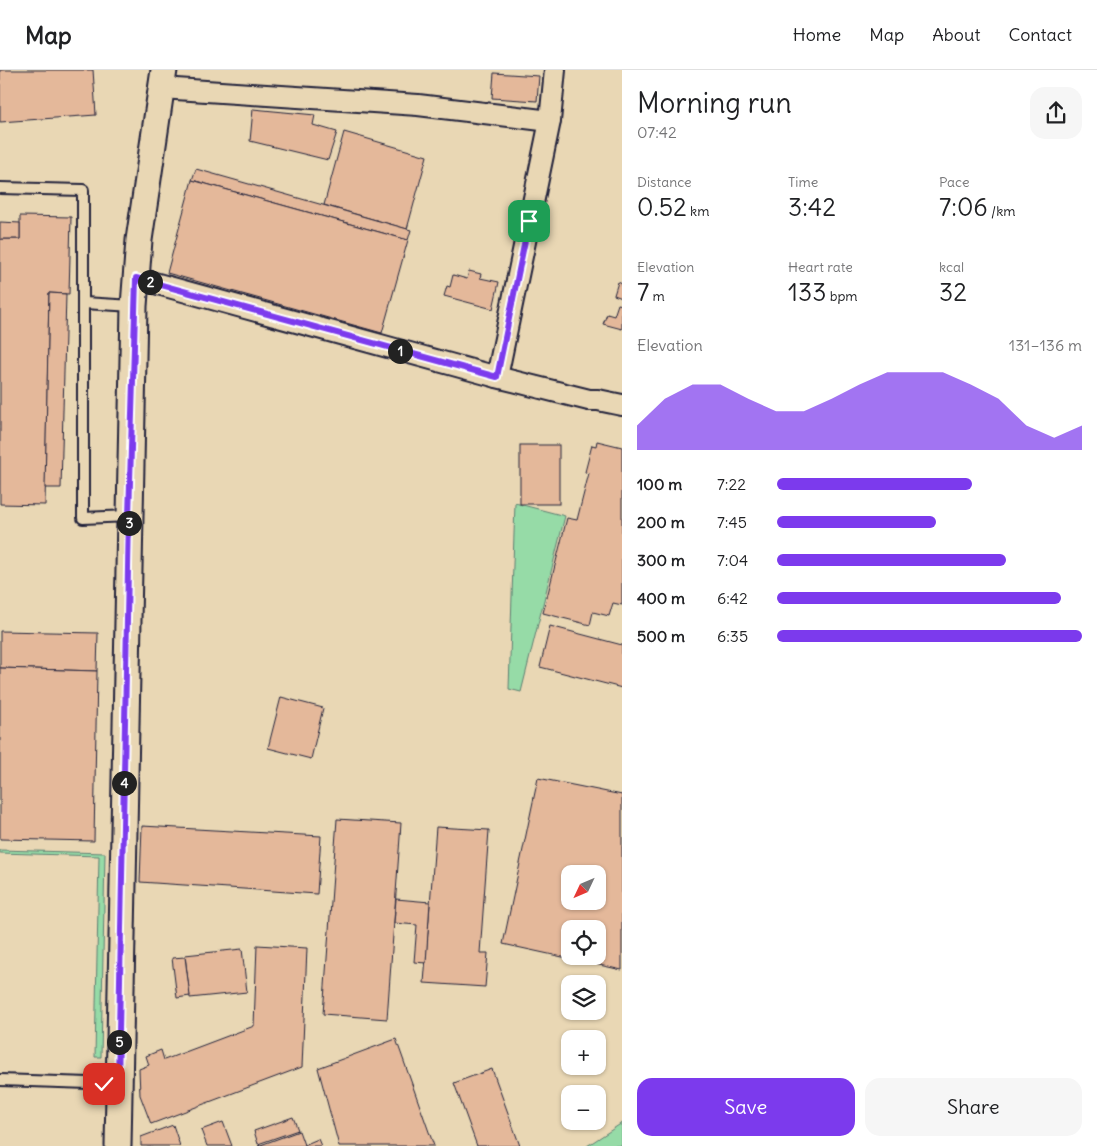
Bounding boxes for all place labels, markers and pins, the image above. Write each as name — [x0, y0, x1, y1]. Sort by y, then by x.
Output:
pin — [508, 200, 550, 242]
pin: 2 — [138, 270, 162, 294]
pin: 1 — [388, 338, 412, 364]
pin: 3 — [116, 510, 142, 536]
pin: 4 — [112, 770, 136, 796]
pin: 5 — [106, 1030, 132, 1054]
pin — [83, 1063, 125, 1105]

